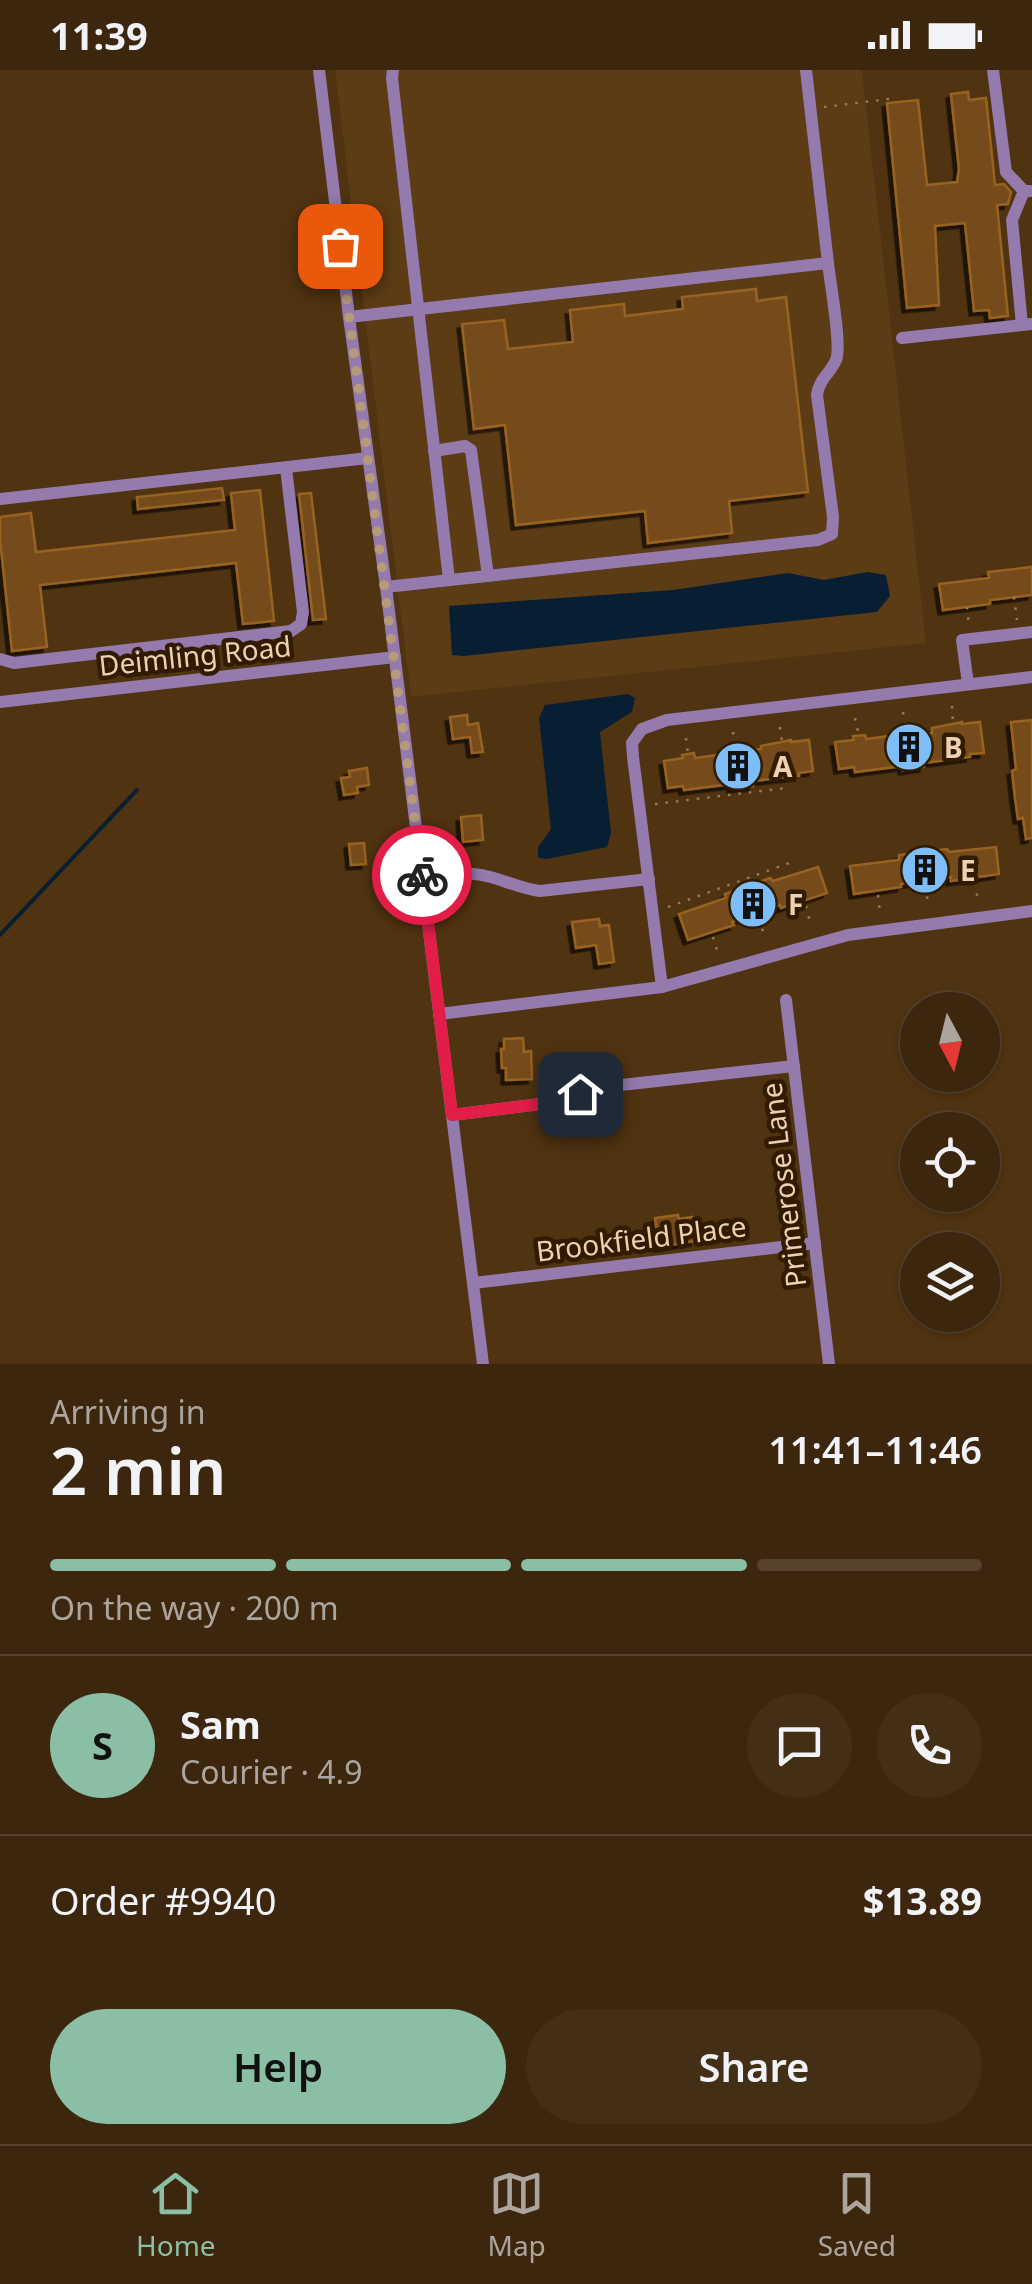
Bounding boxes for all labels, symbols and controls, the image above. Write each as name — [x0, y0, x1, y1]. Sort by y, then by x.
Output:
text: 11:39 — [50, 9, 148, 61]
pin — [298, 204, 383, 289]
icon: bag — [313, 219, 368, 274]
street label: Deimling Road — [97, 626, 293, 684]
building icon: B — [883, 721, 935, 773]
place label: B — [944, 728, 963, 766]
building icon: A — [712, 740, 764, 792]
place label: A — [773, 747, 793, 785]
courier — [372, 825, 472, 925]
building icon: E — [899, 844, 951, 896]
icon: bike — [395, 848, 450, 903]
place label: E — [960, 851, 976, 889]
building icon: F — [727, 878, 779, 930]
place label: F — [788, 885, 803, 923]
north arrow — [900, 992, 1000, 1092]
map controls — [900, 992, 1000, 1332]
pin — [538, 1052, 623, 1137]
icon: home — [553, 1067, 608, 1122]
street label: Primerose Lane — [752, 1081, 814, 1289]
button: locate — [900, 1112, 1000, 1212]
street label: Brookfield Place — [534, 1206, 748, 1270]
button: layers — [900, 1232, 1000, 1332]
text: Arriving in — [50, 1390, 205, 1433]
text: 11:41–11:46 — [768, 1423, 982, 1475]
text: 2 min — [50, 1426, 226, 1514]
text: On the way · 200 m — [50, 1586, 339, 1629]
button: chat — [747, 1693, 852, 1798]
button: phone — [877, 1693, 982, 1798]
text: Sam — [180, 1698, 261, 1750]
text: S — [92, 1719, 113, 1771]
text: Courier · 4.9 — [180, 1750, 363, 1793]
text: Order #9940 — [50, 1874, 276, 1926]
text: $13.89 — [863, 1874, 982, 1926]
button: Help — [50, 2009, 506, 2124]
button: Share — [526, 2009, 982, 2124]
tab: Home — [136, 2166, 216, 2264]
tab: Map — [488, 2166, 546, 2264]
tab: Saved — [818, 2166, 896, 2264]

